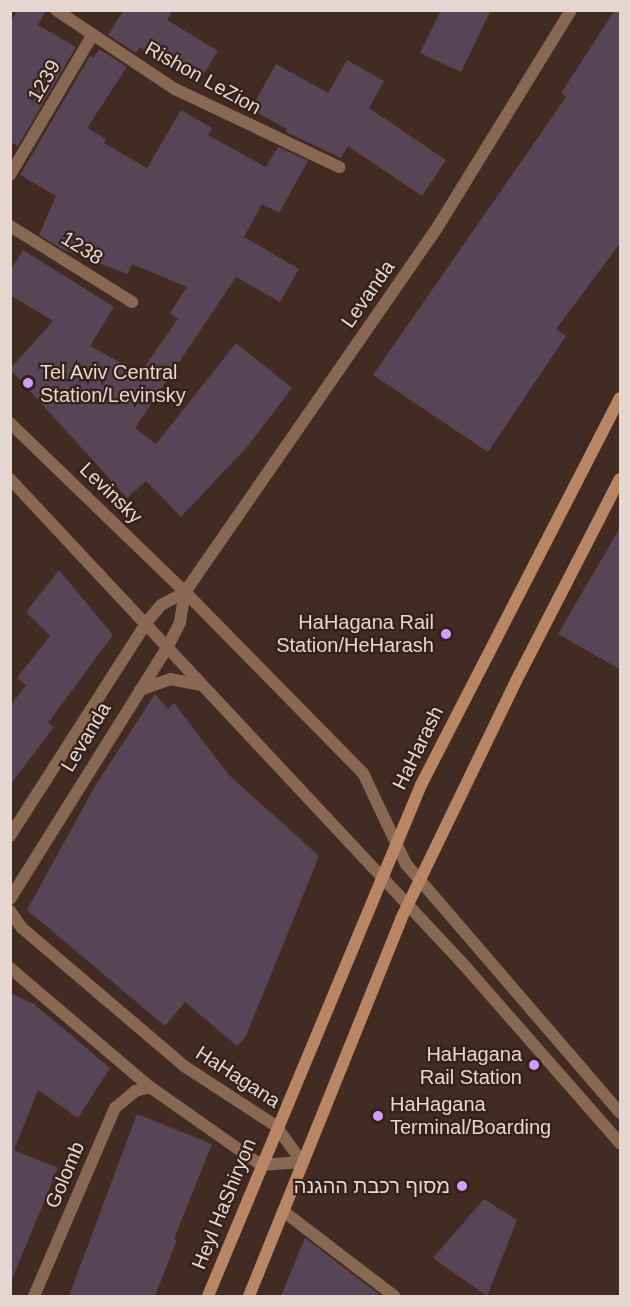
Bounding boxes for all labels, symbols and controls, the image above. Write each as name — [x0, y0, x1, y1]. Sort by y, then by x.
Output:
street label: Rishon LeZion — [141, 36, 265, 120]
street label: 1239 — [22, 56, 66, 106]
street label: 1238 — [57, 226, 107, 270]
street label: Levanda — [336, 256, 400, 332]
place label: Tel Aviv Central Station/Levinsky — [40, 360, 186, 407]
marker: Tel Aviv Central Station/Levinsky — [21, 376, 35, 390]
street label: Levinsky — [75, 457, 147, 529]
place label: HaHagana Rail Station/HeHarash — [276, 610, 434, 657]
marker: HaHagana Rail Station/HeHarash — [439, 627, 453, 641]
street label: Levanda — [56, 698, 116, 776]
street label: HaHarash — [387, 702, 449, 794]
street label: HaHagana — [191, 1041, 285, 1113]
place label: HaHagana Rail Station — [420, 1042, 522, 1089]
marker: HaHagana Rail Station — [527, 1058, 541, 1072]
place label: HaHagana Terminal/Boarding — [390, 1092, 551, 1139]
marker: HaHagana Terminal/Boarding — [371, 1109, 385, 1123]
street label: Heyl HaShiryon — [187, 1135, 261, 1273]
street label: Golomb — [40, 1138, 90, 1212]
place label: מסוף רכבת ההגנה — [294, 1174, 450, 1198]
marker: מסוף רכבת ההגנה — [455, 1179, 469, 1193]

